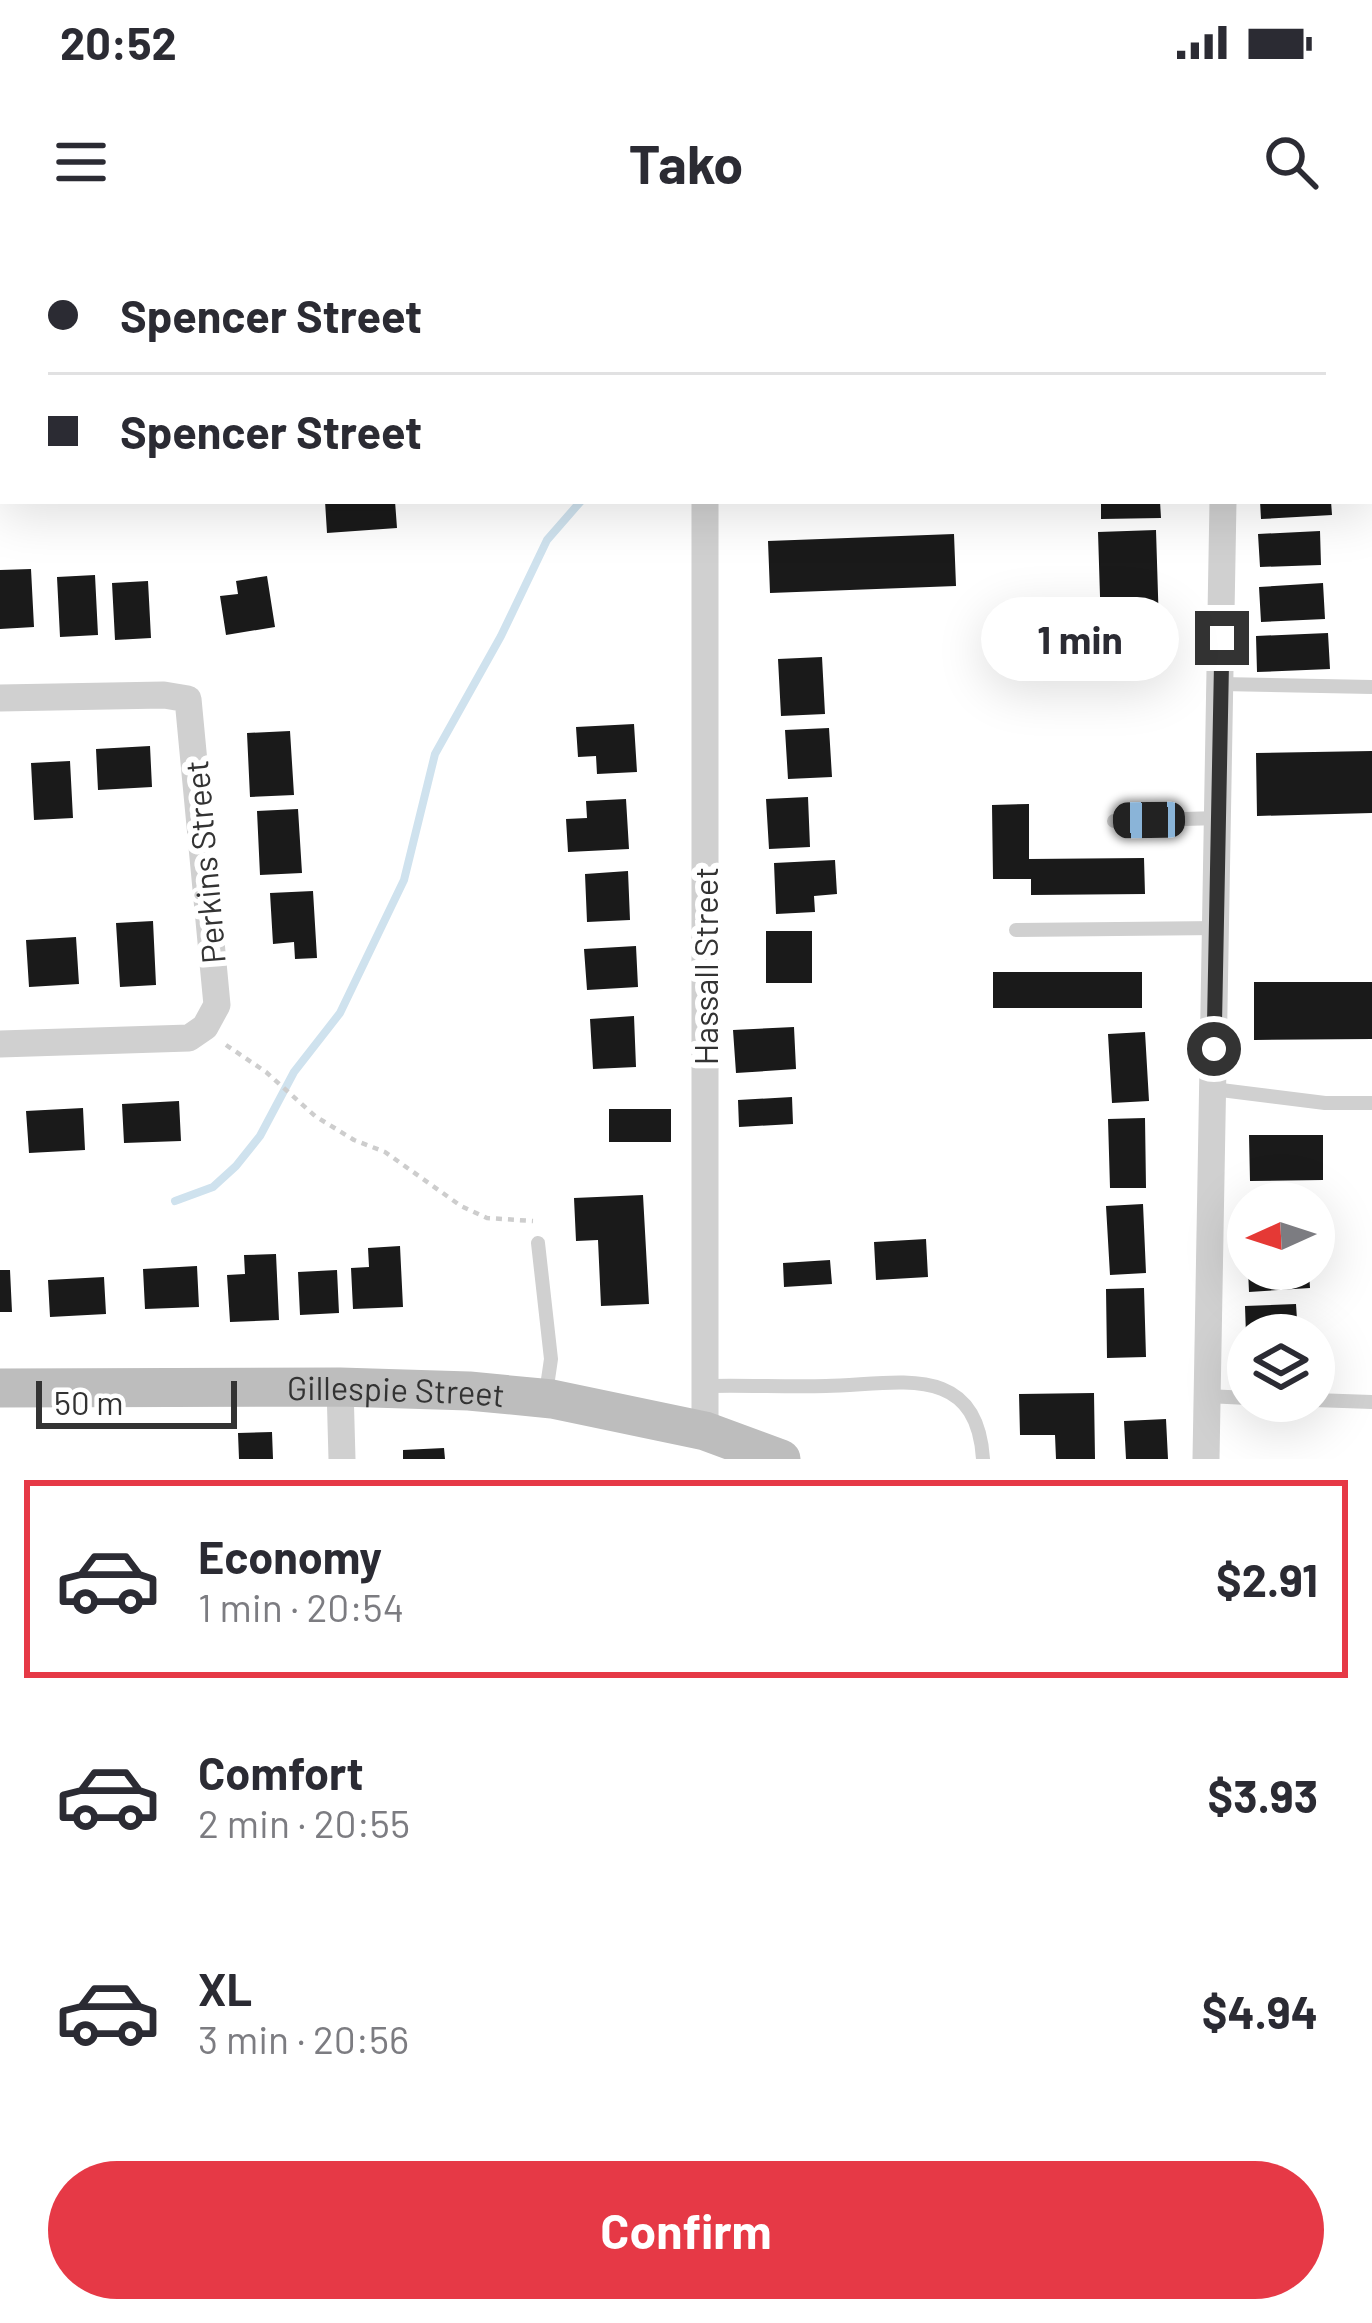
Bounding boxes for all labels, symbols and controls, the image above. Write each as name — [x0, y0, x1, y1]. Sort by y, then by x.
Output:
text: 20:52 — [60, 15, 177, 69]
icon: menu — [48, 129, 114, 195]
icon: search — [1258, 129, 1324, 195]
text: Tako — [629, 130, 743, 195]
text: Spencer Street — [120, 288, 422, 342]
text: Spencer Street — [120, 404, 422, 458]
callout: 1 min — [982, 596, 1180, 680]
route end — [1195, 611, 1249, 665]
text: 1 min — [1037, 615, 1123, 662]
street label: Perkins Street — [175, 759, 233, 965]
car — [1113, 801, 1185, 839]
street label: Hassall Street — [685, 867, 725, 1065]
route start — [1187, 1022, 1241, 1076]
north arrow — [1227, 1182, 1335, 1290]
map controls — [1227, 1182, 1335, 1422]
button: layers — [1227, 1314, 1335, 1422]
street label: Gillespie Street — [287, 1367, 507, 1414]
scale bar — [36, 1375, 237, 1428]
text: 50 m — [54, 1382, 124, 1422]
icon: car — [54, 1525, 162, 1633]
text: Economy — [198, 1529, 382, 1583]
text: $2.91 — [1216, 1552, 1318, 1606]
text: 1 min · 20:54 — [198, 1583, 404, 1630]
icon: car — [54, 1741, 162, 1849]
text: Comfort — [198, 1745, 364, 1799]
text: $3.93 — [1208, 1768, 1318, 1822]
text: 2 min · 20:55 — [198, 1799, 410, 1846]
icon: car — [54, 1957, 162, 2065]
text: XL — [198, 1961, 252, 2015]
text: $4.94 — [1202, 1984, 1318, 2038]
text: 3 min · 20:56 — [198, 2015, 409, 2062]
button: Confirm — [48, 2161, 1324, 2299]

